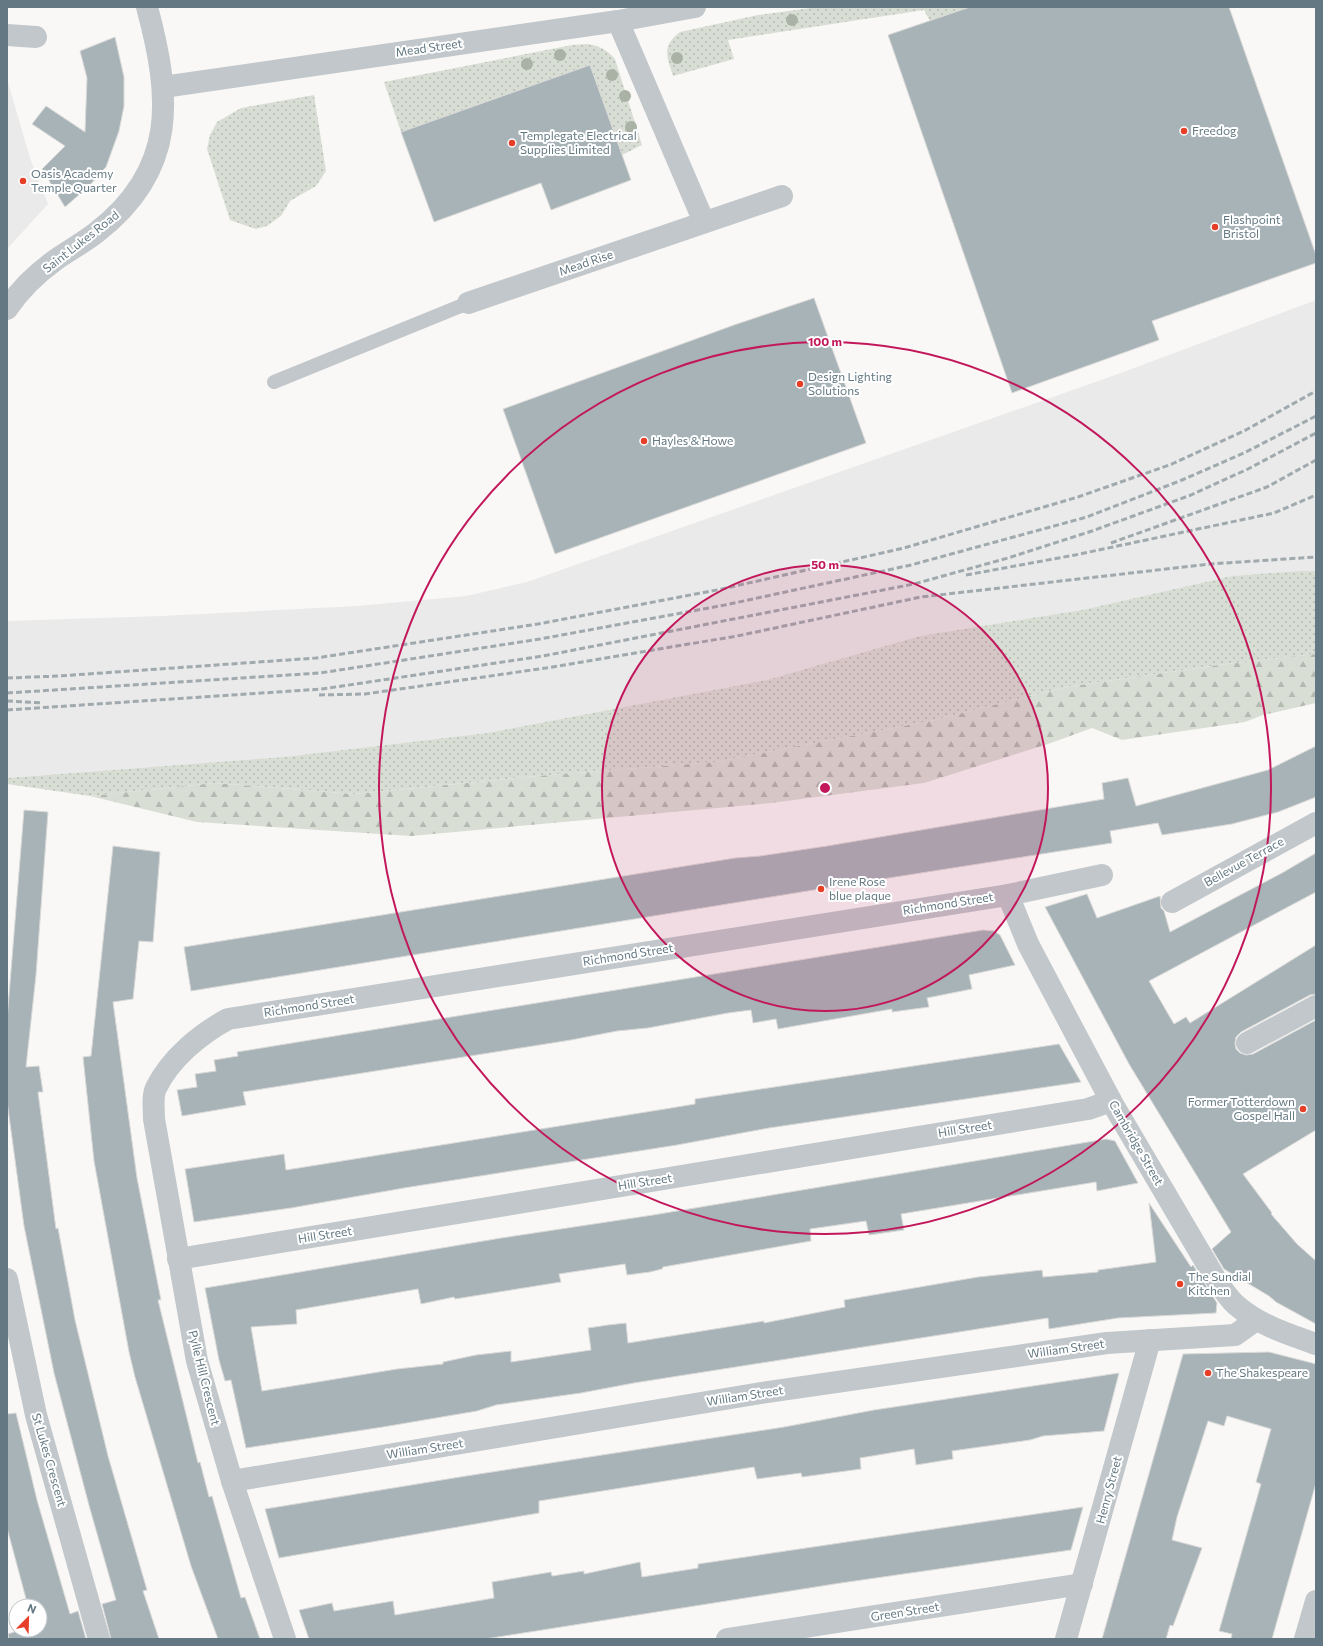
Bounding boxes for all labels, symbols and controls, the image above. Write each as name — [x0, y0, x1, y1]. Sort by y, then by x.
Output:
street label: Mead Street — [395, 35, 463, 59]
place label: Freedog — [1192, 123, 1237, 137]
marker: Freedog — [1179, 126, 1189, 136]
place label: Templegate Electrical Supplies Limited — [520, 128, 637, 156]
marker: Templegate Electrical Supplies Limited — [507, 138, 517, 148]
place label: Oasis Academy Temple Quarter — [31, 166, 117, 194]
marker: Oasis Academy Temple Quarter — [18, 176, 28, 186]
street label: Saint Lukes Road — [40, 207, 121, 275]
place label: Flashpoint Bristol — [1223, 212, 1281, 240]
marker: Flashpoint Bristol — [1210, 222, 1220, 232]
street label: Mead Rise — [557, 246, 615, 278]
text: 100 m — [808, 334, 842, 348]
place label: Design Lighting Solutions — [808, 369, 893, 397]
marker: Design Lighting Solutions — [795, 379, 805, 389]
place label: Hayles & Howe — [652, 433, 733, 447]
marker: Hayles & Howe — [639, 436, 649, 446]
text: 50 m — [811, 557, 839, 571]
centre of rings — [818, 781, 832, 795]
street label: Bellevue Terrace — [1201, 833, 1286, 889]
place label: Irene Rose blue plaque — [829, 874, 891, 902]
marker: Irene Rose blue plaque — [816, 884, 826, 894]
street label: Richmond Street — [902, 889, 994, 917]
street label: Richmond Street — [582, 940, 674, 968]
street label: Richmond Street — [263, 991, 355, 1019]
place label: Former Totterdown Gospel Hall — [1188, 1094, 1295, 1122]
street label: Cambridge Street — [1107, 1098, 1167, 1188]
marker: Former Totterdown Gospel Hall — [1298, 1104, 1308, 1114]
street label: Hill Street — [937, 1117, 993, 1139]
street label: Hill Street — [617, 1170, 673, 1192]
street label: Hill Street — [297, 1223, 353, 1245]
place label: The Sundial Kitchen — [1188, 1269, 1251, 1297]
marker: The Sundial Kitchen — [1175, 1279, 1185, 1289]
street label: Pylle Hill Crescent — [186, 1329, 224, 1427]
street label: William Street — [1027, 1336, 1105, 1360]
place label: The Shakespeare — [1216, 1365, 1308, 1379]
marker: The Shakespeare — [1203, 1368, 1213, 1378]
street label: William Street — [705, 1382, 784, 1408]
street label: St Lukes Crescent — [30, 1411, 70, 1508]
street label: William Street — [385, 1435, 464, 1461]
street label: Henry Street — [1092, 1454, 1124, 1525]
north arrow — [8, 1598, 48, 1638]
street label: Green Street — [870, 1599, 940, 1623]
text: N — [26, 1601, 38, 1616]

